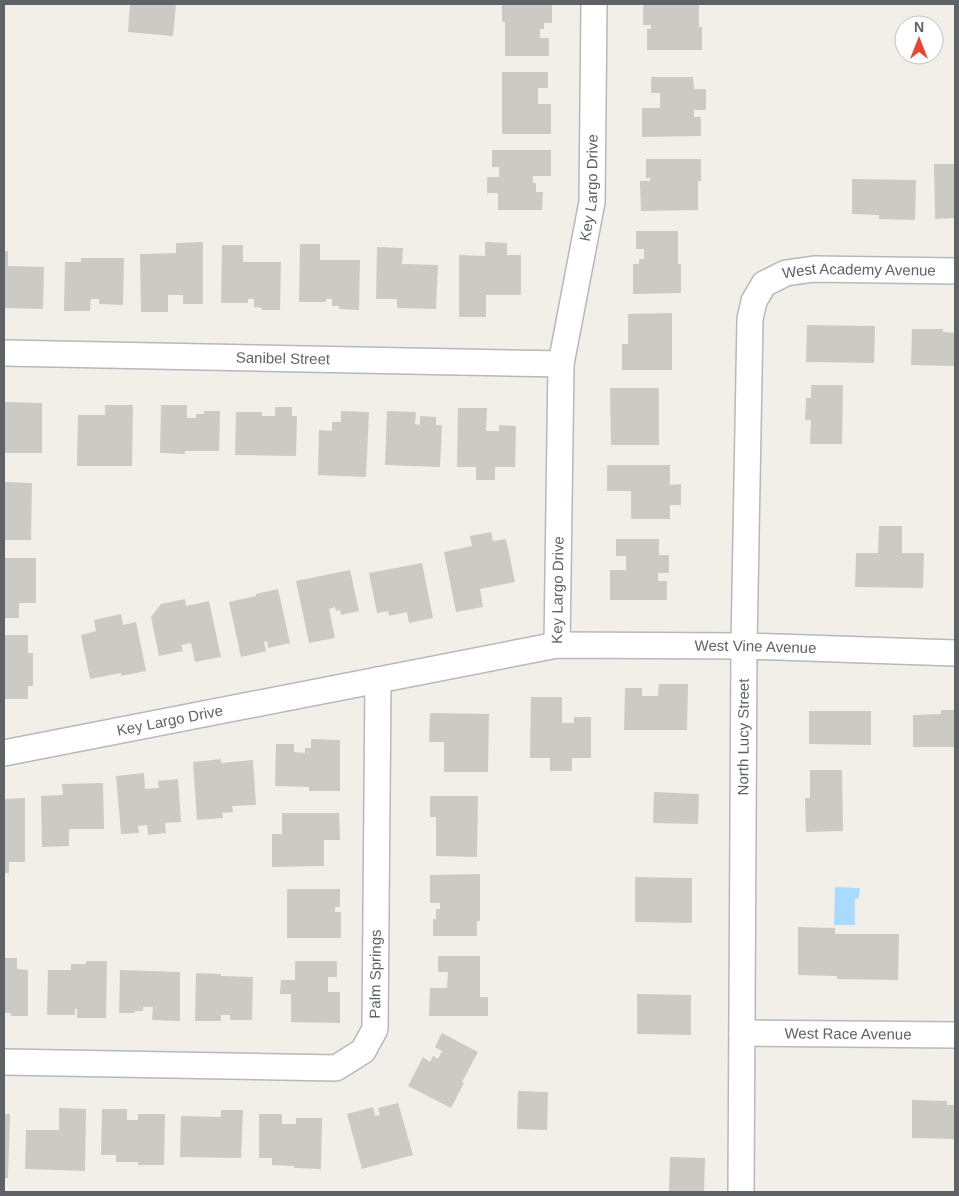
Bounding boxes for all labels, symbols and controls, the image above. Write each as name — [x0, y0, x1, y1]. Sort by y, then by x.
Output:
north arrow — [894, 15, 944, 65]
text: N — [914, 19, 924, 35]
street label: Key Largo Drive — [576, 134, 601, 243]
street label: West Academy Avenue — [781, 260, 936, 281]
street label: Sanibel Street — [236, 349, 331, 367]
street label: Key Largo Drive — [548, 536, 567, 644]
street label: West Vine Avenue — [695, 637, 817, 656]
street label: North Lucy Street — [734, 678, 752, 795]
street label: Key Largo Drive — [115, 701, 224, 739]
street label: Palm Springs — [366, 929, 384, 1019]
street label: West Race Avenue — [784, 1024, 912, 1043]

